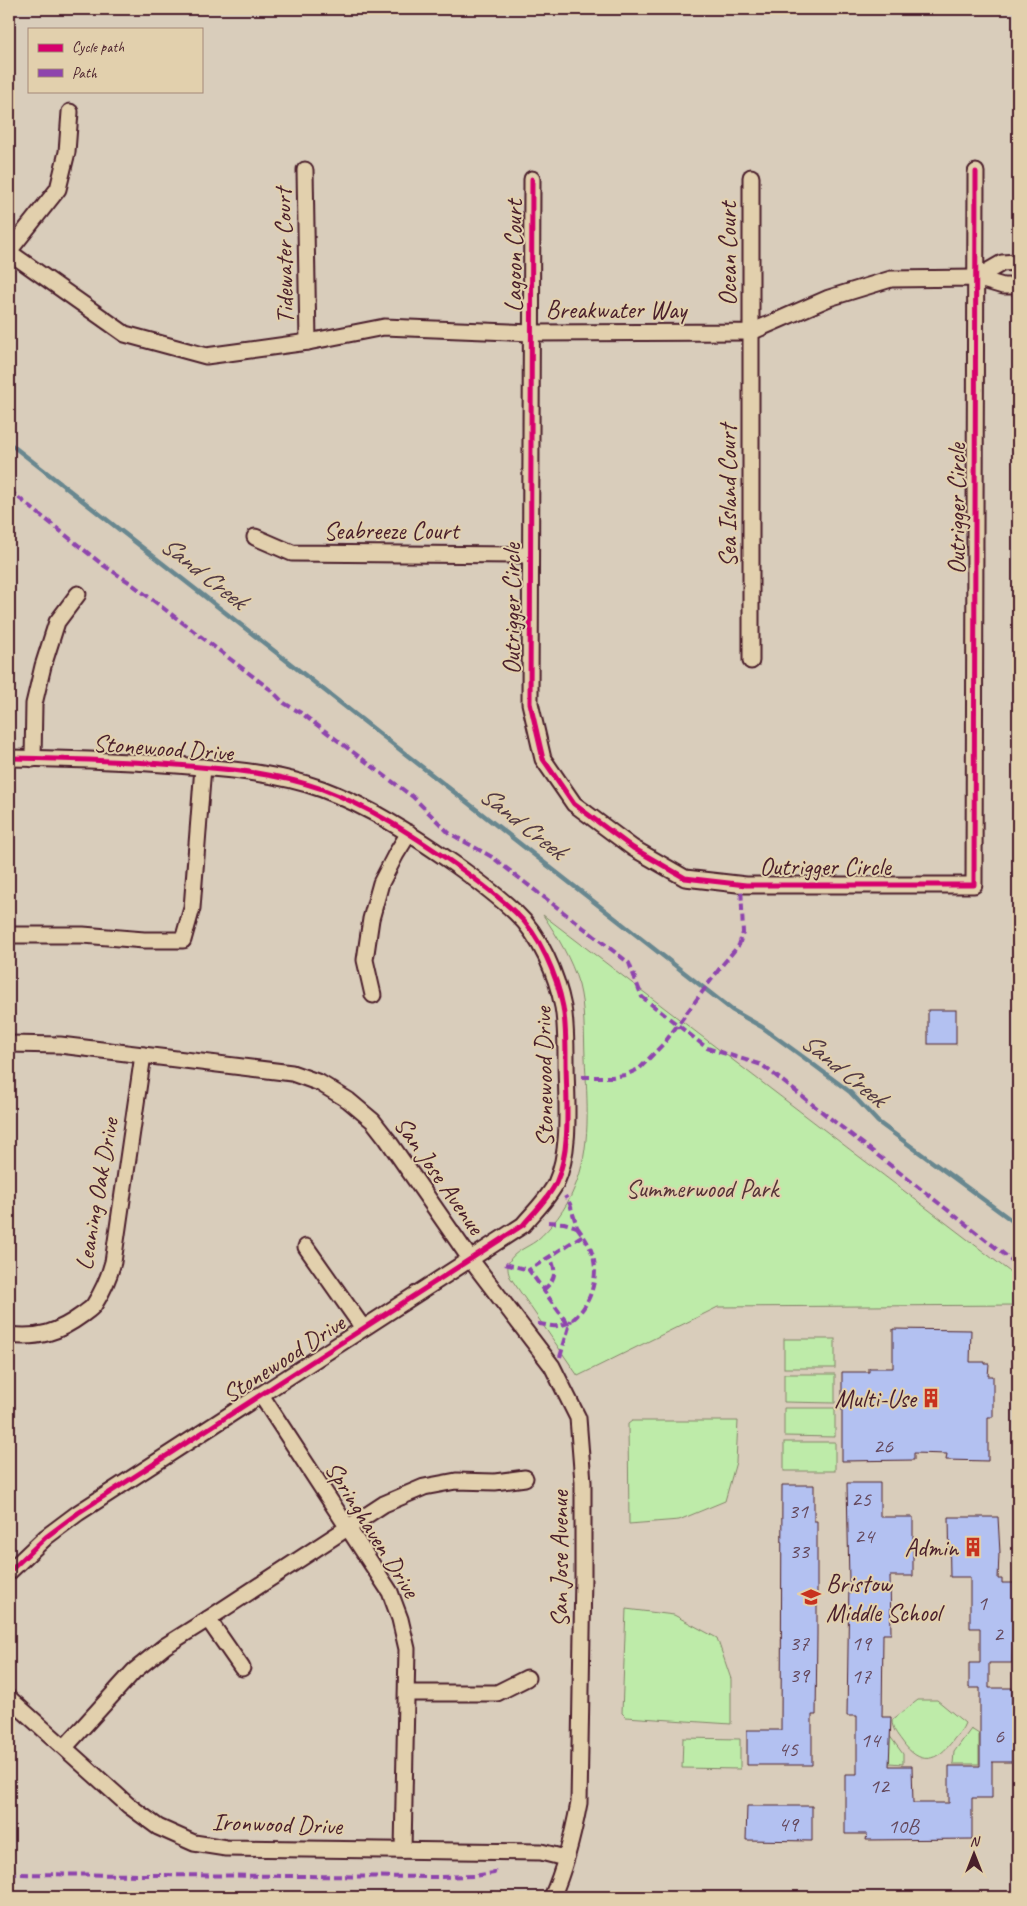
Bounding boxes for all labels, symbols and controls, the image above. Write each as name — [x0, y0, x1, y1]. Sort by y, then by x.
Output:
legend — [28, 28, 202, 92]
text: Cycle path — [72, 38, 124, 57]
text: Path — [72, 64, 98, 83]
street label: Tidewater Court — [267, 184, 301, 324]
street label: Lagoon Court — [498, 197, 530, 312]
street label: Ocean Court — [712, 199, 744, 306]
street label: Breakwater Way — [546, 294, 689, 326]
street label: Sea Island Court — [712, 421, 744, 567]
street label: Outrigger Circle — [941, 442, 973, 575]
street label: Seabreeze Court — [323, 515, 461, 547]
water label: Sand Creek — [154, 529, 257, 619]
street label: Outrigger Circle — [496, 542, 528, 675]
street label: Stonewood Drive — [92, 727, 236, 769]
water label: Sand Creek — [473, 779, 576, 869]
street label: Outrigger Circle — [759, 851, 892, 883]
street label: Stonewood Drive — [527, 1005, 561, 1147]
water label: Sand Creek — [794, 1025, 897, 1117]
street label: San Jose Avenue — [387, 1110, 493, 1242]
street label: Leaning Oak Drive — [68, 1114, 126, 1273]
park label: Summerwood Park — [626, 1173, 780, 1205]
street label: Stonewood Drive — [216, 1306, 353, 1410]
place label: Multi-Use — [834, 1383, 918, 1415]
building icon: Multi-Use — [920, 1387, 942, 1409]
house number: 26 — [873, 1432, 894, 1460]
street label: Springhaven Drive — [318, 1455, 428, 1605]
house number: 25 — [851, 1485, 872, 1513]
street label: San Jose Avenue — [544, 1489, 576, 1627]
house number: 31 — [788, 1497, 809, 1525]
house number: 24 — [854, 1522, 876, 1550]
place label: Admin — [904, 1532, 960, 1564]
building icon: Admin — [962, 1536, 984, 1558]
house number: 33 — [789, 1537, 811, 1565]
place label: Bristow Middle School — [826, 1568, 946, 1629]
school or university icon: Bristow Middle School — [800, 1586, 822, 1608]
house number: 1 — [977, 1589, 988, 1617]
house number: 2 — [993, 1620, 1005, 1648]
house number: 37 — [789, 1629, 810, 1657]
house number: 19 — [851, 1629, 873, 1657]
house number: 39 — [789, 1661, 811, 1689]
house number: 17 — [851, 1662, 872, 1690]
house number: 6 — [994, 1722, 1005, 1750]
house number: 14 — [860, 1726, 882, 1754]
house number: 45 — [778, 1735, 799, 1763]
house number: 12 — [869, 1772, 891, 1800]
street label: Ironwood Drive — [212, 1806, 344, 1842]
house number: 49 — [778, 1810, 800, 1838]
house number: 10B — [887, 1812, 920, 1840]
north arrow — [950, 1828, 1000, 1878]
text: N — [970, 1833, 981, 1850]

